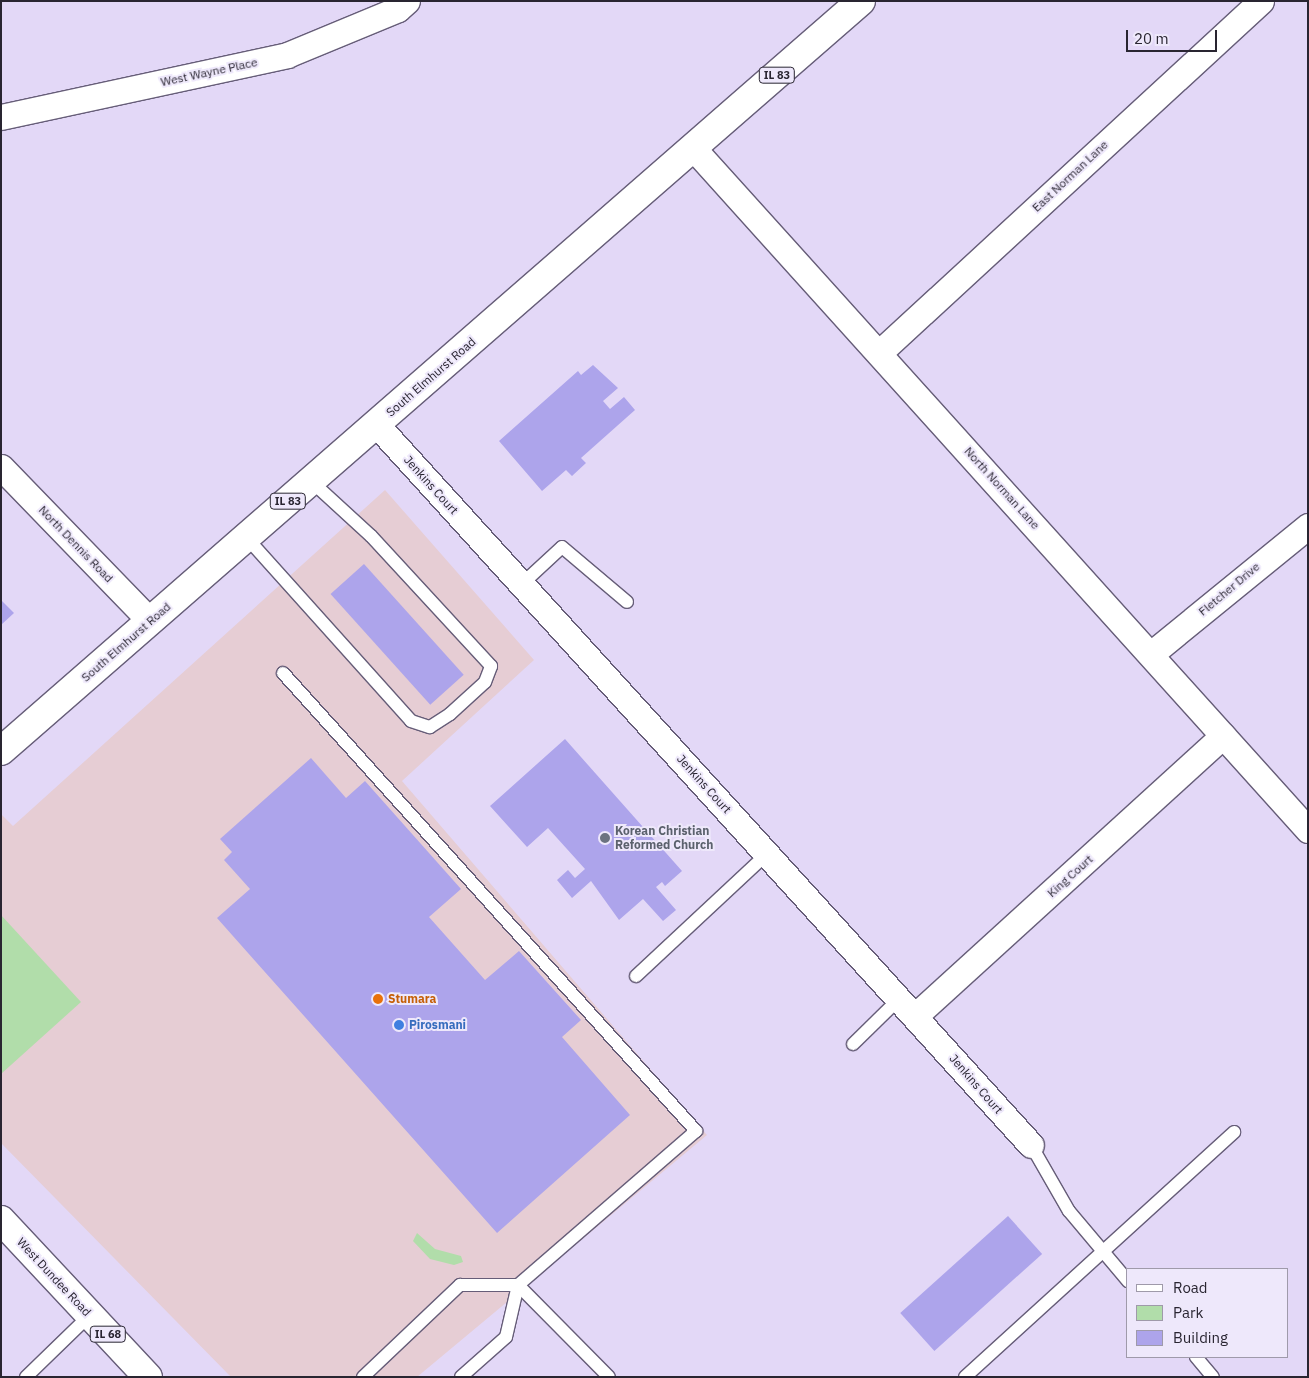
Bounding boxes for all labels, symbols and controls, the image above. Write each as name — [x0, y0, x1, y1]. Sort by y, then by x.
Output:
scale bar — [1129, 20, 1220, 52]
text: 20 m — [1134, 29, 1169, 48]
street label: West Wayne Place — [159, 55, 259, 89]
road number: IL 83 — [758, 66, 796, 84]
street label: East Norman Lane — [1029, 137, 1111, 215]
street label: South Elmhurst Road — [383, 334, 479, 420]
street label: North Norman Lane — [961, 444, 1043, 532]
street label: Jenkins Court — [401, 453, 461, 517]
road number: IL 83 — [269, 492, 307, 510]
street label: North Dennis Road — [36, 503, 116, 585]
street label: Fletcher Drive — [1196, 559, 1262, 619]
street label: South Elmhurst Road — [78, 599, 174, 685]
street label: Jenkins Court — [674, 752, 734, 816]
place label: Korean Christian Reformed Church — [615, 824, 713, 852]
marker: Korean Christian Reformed Church — [599, 832, 611, 844]
street label: King Court — [1044, 852, 1096, 900]
place label: Stumara — [388, 992, 436, 1006]
marker: Stumara — [372, 993, 384, 1005]
place label: Pirosmani — [409, 1018, 466, 1032]
marker: Pirosmani — [393, 1019, 405, 1031]
street label: Jenkins Court — [946, 1051, 1006, 1117]
street label: West Dundee Road — [14, 1235, 94, 1319]
legend — [1126, 1268, 1289, 1358]
text: Road — [1173, 1278, 1208, 1297]
text: Park — [1173, 1303, 1203, 1322]
road number: IL 68 — [89, 1326, 127, 1342]
text: Building — [1173, 1328, 1228, 1347]

